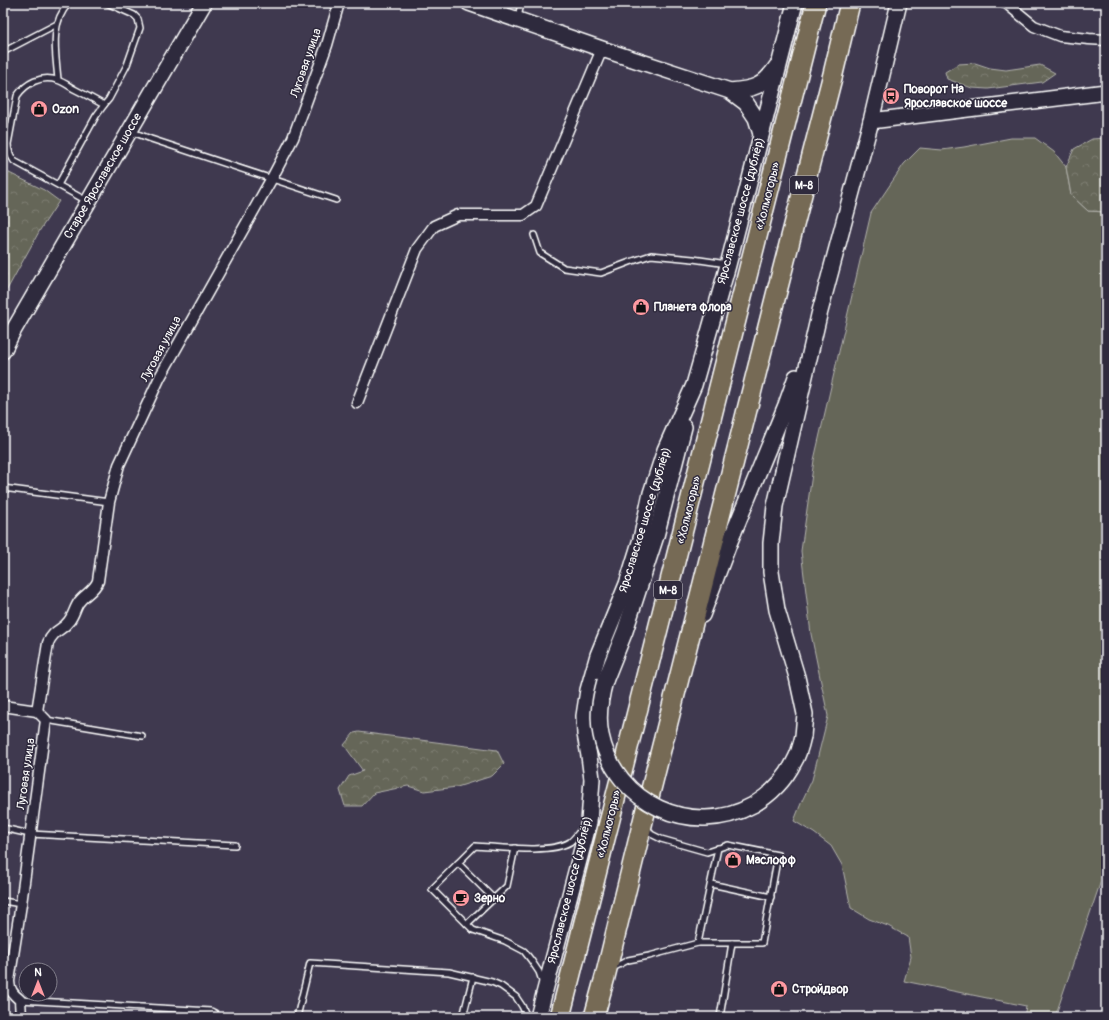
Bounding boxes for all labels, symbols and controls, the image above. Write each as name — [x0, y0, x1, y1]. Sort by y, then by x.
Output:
street label: Луговая улица — [287, 26, 325, 101]
place label: Поворот На Ярославское шоссе — [904, 82, 1008, 111]
bus stop icon: Поворот На Ярославское шоссе — [881, 86, 901, 106]
shop icon: Ozon — [29, 99, 49, 119]
place label: Ozon — [52, 102, 79, 117]
street label: Старое Ярославское шоссе — [61, 110, 145, 242]
street label: Ярославское шоссе (дублёр) — [714, 136, 768, 286]
street label: «Холмогоры» — [752, 160, 784, 232]
road number: М-8 — [790, 176, 818, 194]
shop icon: Планета флора — [631, 297, 651, 317]
place label: Планета флора — [654, 300, 732, 315]
street label: Луговая улица — [137, 313, 185, 385]
street label: Ярославское шоссе (дублёр) — [616, 445, 674, 595]
street label: «Холмогоры» — [673, 474, 705, 546]
road number: М-8 — [654, 581, 682, 599]
street label: Луговая улица — [13, 737, 39, 812]
street label: «Холмогоры» — [593, 788, 625, 860]
street label: Ярославское шоссе (дублёр) — [544, 815, 596, 965]
shop icon: Маслофф — [723, 850, 743, 870]
place label: Маслофф — [746, 853, 797, 868]
cafe icon: Зерно — [451, 888, 471, 908]
place label: Зерно — [474, 891, 506, 906]
north arrow — [18, 962, 58, 1002]
text: N — [34, 966, 42, 979]
shop icon: Стройдвор — [769, 979, 789, 999]
place label: Стройдвор — [792, 982, 849, 997]

